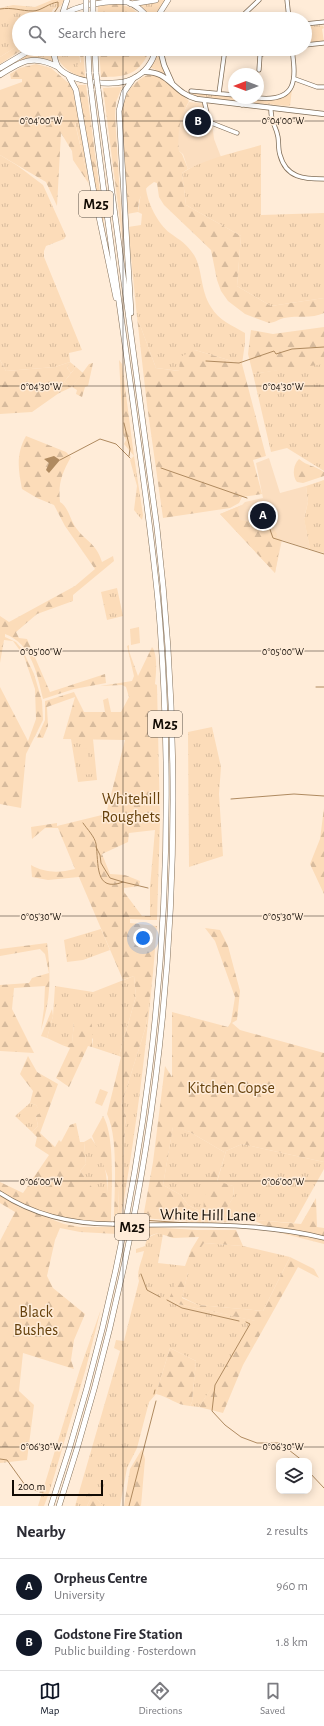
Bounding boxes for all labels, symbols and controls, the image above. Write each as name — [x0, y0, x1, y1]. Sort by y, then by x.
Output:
search box — [12, 12, 312, 56]
icon: search — [26, 23, 48, 45]
text: Search here — [58, 26, 126, 41]
north arrow — [228, 68, 264, 104]
pin: B — [185, 107, 211, 137]
text: 0°04'00"W — [20, 116, 62, 126]
text: 0°04'00"W — [262, 116, 304, 126]
road number: M25 — [79, 191, 113, 217]
text: 0°04'30"W — [20, 382, 62, 392]
text: 0°04'30"W — [262, 382, 304, 392]
pin: A — [250, 501, 276, 531]
text: 0°05'00"W — [20, 647, 62, 657]
text: 0°05'00"W — [262, 647, 304, 657]
road number: M25 — [148, 711, 182, 737]
park label: Whitehill Roughets — [102, 791, 160, 825]
text: 0°05'30"W — [21, 912, 61, 922]
text: 0°05'30"W — [263, 912, 303, 922]
your location — [133, 928, 153, 948]
park label: Kitchen Copse — [187, 1080, 275, 1096]
text: 0°06'00"W — [20, 1177, 62, 1187]
text: 0°06'00"W — [262, 1177, 304, 1187]
street label: White Hill Lane — [160, 1206, 256, 1224]
road number: M25 — [115, 1214, 149, 1240]
park label: Black Bushes — [14, 1304, 58, 1338]
text: 0°06'30"W — [20, 1442, 62, 1452]
text: 0°06'30"W — [262, 1442, 304, 1452]
map controls — [276, 1458, 312, 1494]
button: layers — [276, 1458, 312, 1494]
scale bar — [12, 1478, 103, 1497]
text: 200 m — [18, 1481, 45, 1492]
text: Nearby — [16, 1523, 66, 1540]
text: 2 results — [266, 1525, 308, 1538]
text: Orpheus Centre — [54, 1571, 147, 1586]
text: A — [25, 1580, 33, 1593]
text: 960 m — [276, 1580, 308, 1593]
text: University — [54, 1589, 105, 1602]
text: Godstone Fire Station — [54, 1627, 183, 1642]
text: B — [25, 1636, 33, 1649]
text: 1.8 km — [276, 1636, 308, 1649]
text: Public building · Fosterdown — [54, 1645, 196, 1658]
tab: Map — [39, 1680, 61, 1717]
tab: Directions — [138, 1680, 182, 1717]
tab: Saved — [260, 1680, 285, 1717]

